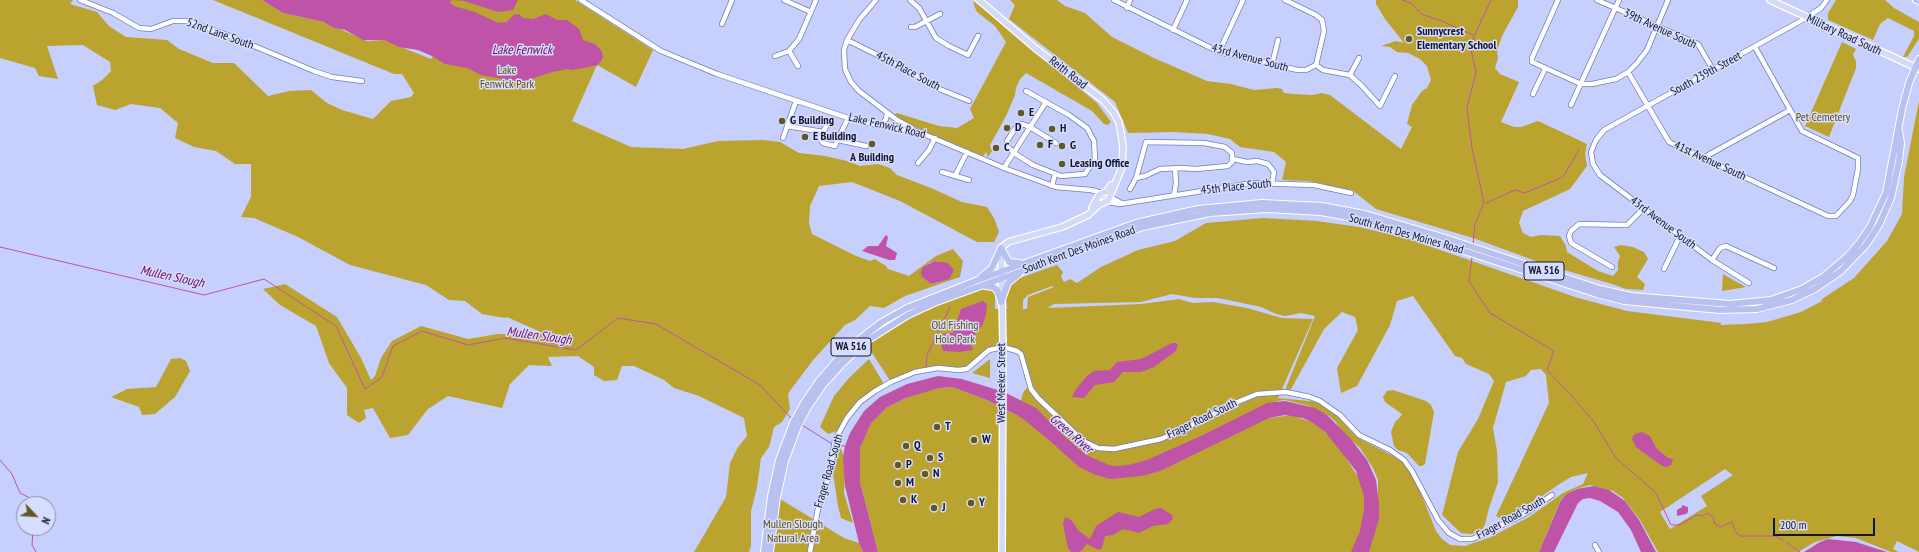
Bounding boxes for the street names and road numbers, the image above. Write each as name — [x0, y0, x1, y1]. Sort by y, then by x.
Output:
street label: 39th Avenue South — [1621, 6, 1699, 52]
street label: Military Road South — [1804, 11, 1884, 59]
street label: 52nd Lane South — [185, 15, 255, 53]
street label: 43rd Avenue South — [1210, 41, 1290, 75]
street label: 45th Place South — [873, 48, 943, 94]
street label: South 239th Street — [1668, 49, 1744, 99]
street label: Reith Road — [1046, 54, 1090, 92]
street label: Lake Fenwick Road — [847, 110, 927, 142]
street label: 41st Avenue South — [1672, 138, 1748, 184]
street label: 45th Place South — [1200, 176, 1272, 198]
street label: 43rd Avenue South — [1627, 194, 1699, 252]
street label: South Kent Des Moines Road — [1347, 211, 1465, 257]
street label: South Kent Des Moines Road — [1021, 223, 1137, 277]
road number: WA 516 — [1524, 262, 1564, 280]
road number: WA 516 — [831, 338, 871, 356]
street label: West Meeker Street — [995, 343, 1009, 423]
street label: Frager Road South — [1165, 396, 1239, 442]
street label: Frager Road South — [812, 432, 846, 510]
street label: Frager Road South — [1474, 493, 1548, 543]

